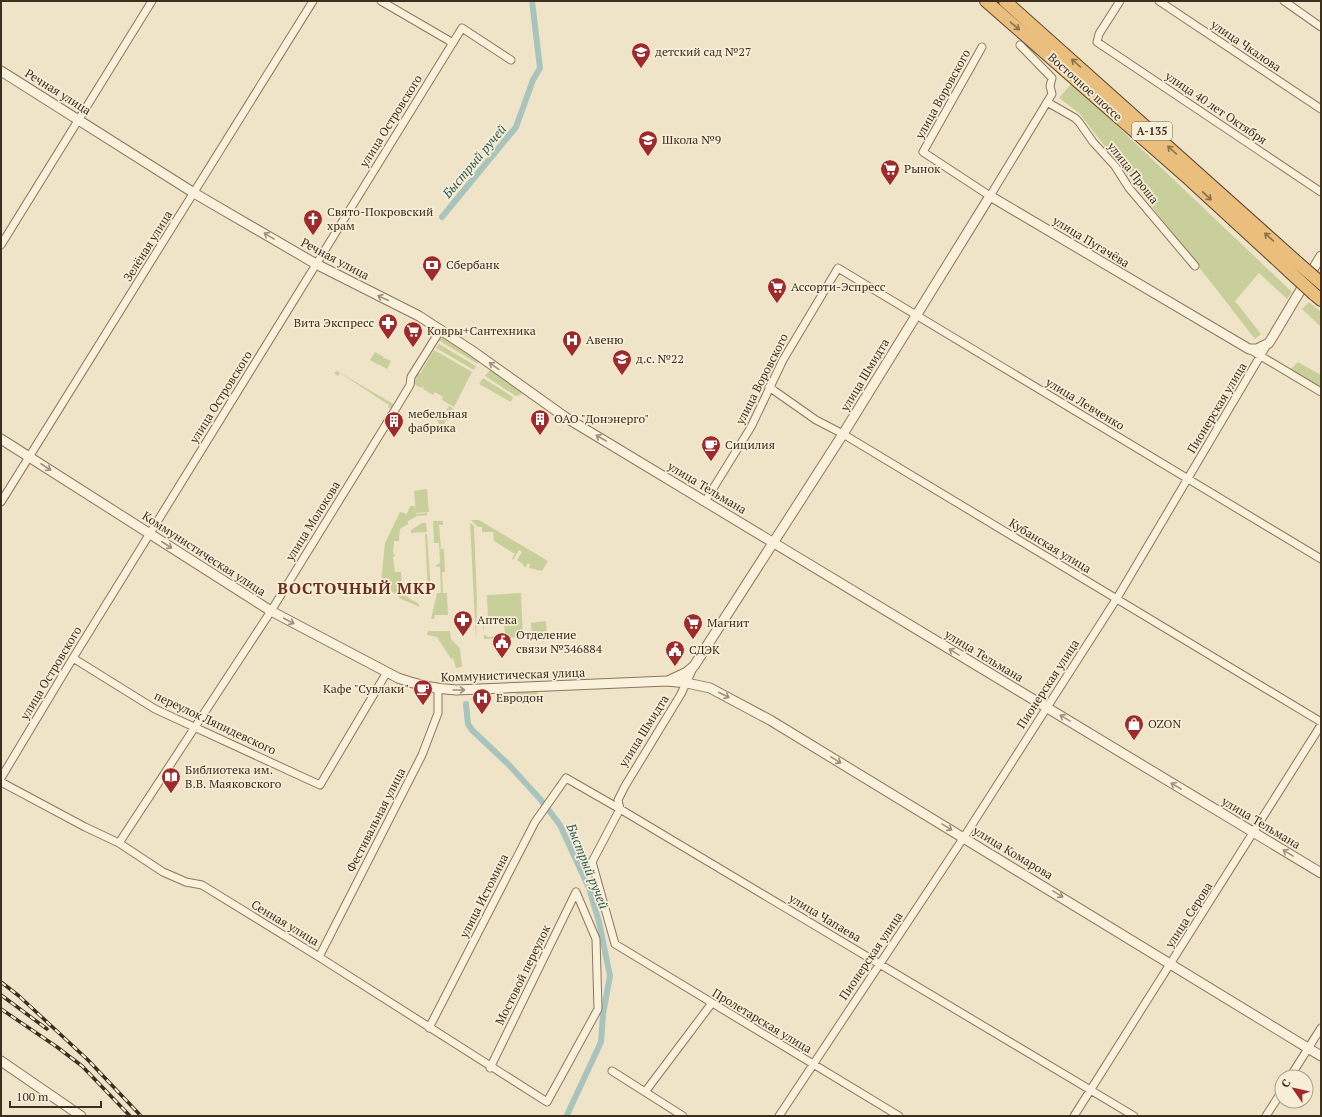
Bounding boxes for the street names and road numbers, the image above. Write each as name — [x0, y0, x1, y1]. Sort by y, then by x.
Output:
street label: улица Чкалова — [1207, 16, 1284, 75]
street label: улица Воровского — [911, 46, 974, 142]
street label: Восточное шоссе — [1045, 49, 1126, 124]
street label: Речная улица — [22, 65, 94, 118]
street label: улица 40 лет Октября — [1162, 67, 1270, 147]
street label: улица Островского — [356, 71, 425, 171]
road number: А-135 — [1132, 122, 1172, 140]
street label: улица Проша — [1104, 138, 1162, 206]
street label: Зелёная улица — [120, 208, 175, 284]
street label: улица Пугачёва — [1049, 212, 1132, 270]
street label: Речная улица — [299, 234, 372, 283]
street label: улица Воровского — [732, 330, 791, 428]
street label: улица Шмидта — [836, 336, 892, 415]
street label: улица Островского — [186, 347, 255, 447]
street label: Пионерская улица — [1184, 360, 1250, 456]
street label: улица Левченко — [1042, 374, 1128, 433]
street label: улица Тельмана — [664, 458, 749, 517]
street label: улица Молокова — [281, 478, 343, 564]
street label: Коммунистическая улица — [140, 508, 269, 599]
street label: Кубанская улица — [1006, 515, 1094, 576]
street label: улица Островского — [16, 623, 85, 723]
street label: улица Тельмана — [941, 626, 1026, 685]
street label: Пионерская улица — [1013, 636, 1082, 731]
street label: Коммунистическая улица — [441, 664, 585, 685]
street label: переулок Ляпидевского — [152, 688, 279, 758]
street label: улица Шмидта — [615, 692, 672, 770]
street label: Фестивальная улица — [343, 765, 408, 874]
street label: улица Тельмана — [1218, 793, 1303, 852]
street label: улица Комарова — [970, 822, 1056, 882]
street label: улица Истомина — [455, 851, 511, 941]
street label: улица Серова — [1161, 879, 1215, 951]
street label: улица Чапаева — [786, 890, 864, 945]
street label: Сенная улица — [249, 896, 322, 949]
street label: Пионерская улица — [835, 909, 906, 1003]
street label: Мостовой переулок — [492, 922, 554, 1027]
street label: Пролетарская улица — [710, 985, 815, 1056]

